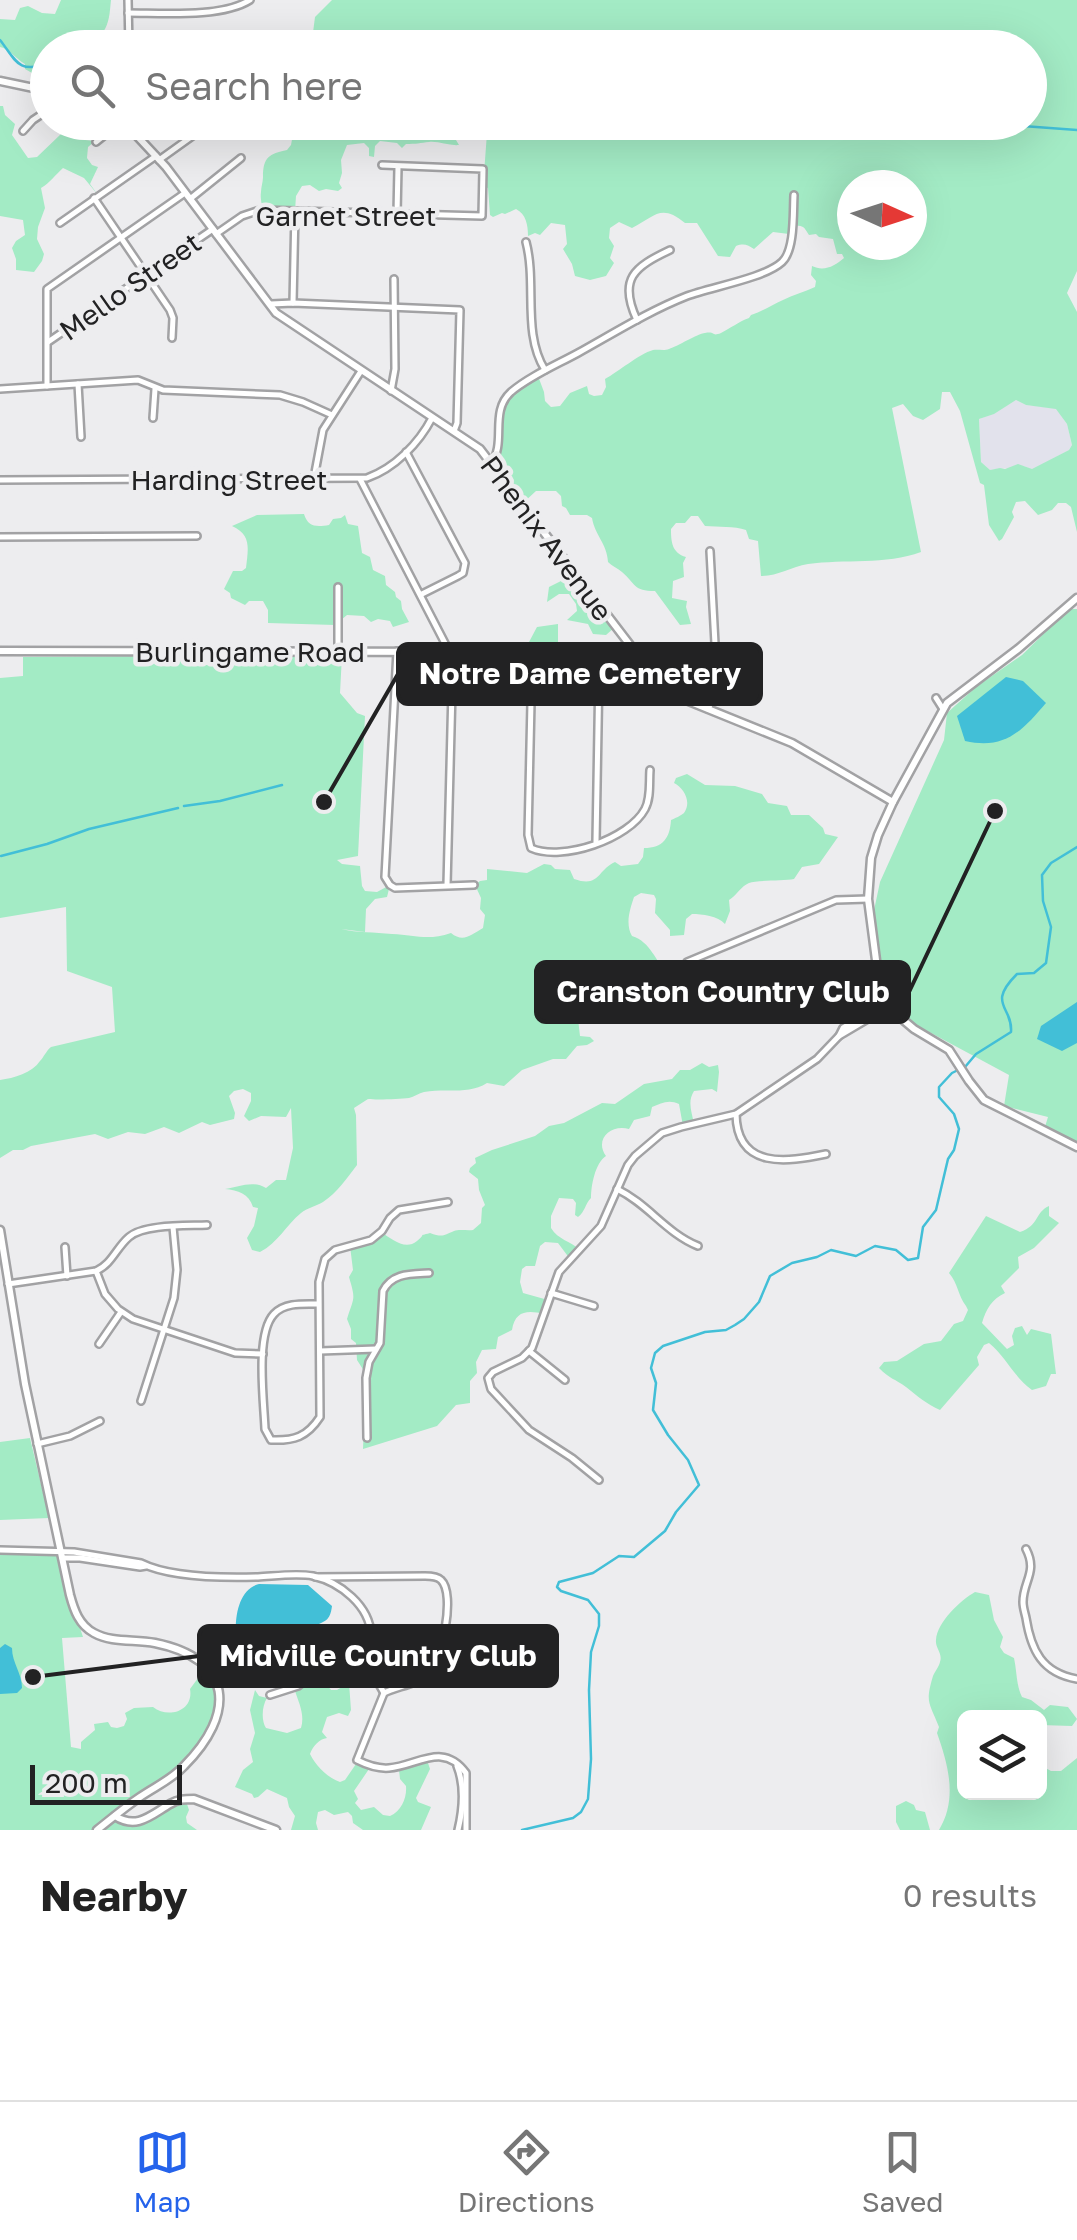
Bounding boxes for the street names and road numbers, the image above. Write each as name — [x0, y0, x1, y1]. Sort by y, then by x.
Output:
street label: Garnet Street — [255, 199, 437, 232]
street label: Mello Street — [53, 225, 207, 347]
street label: Phenix Avenue — [474, 449, 620, 627]
street label: Harding Street — [131, 463, 327, 496]
street label: Burlingame Road — [135, 635, 365, 668]

